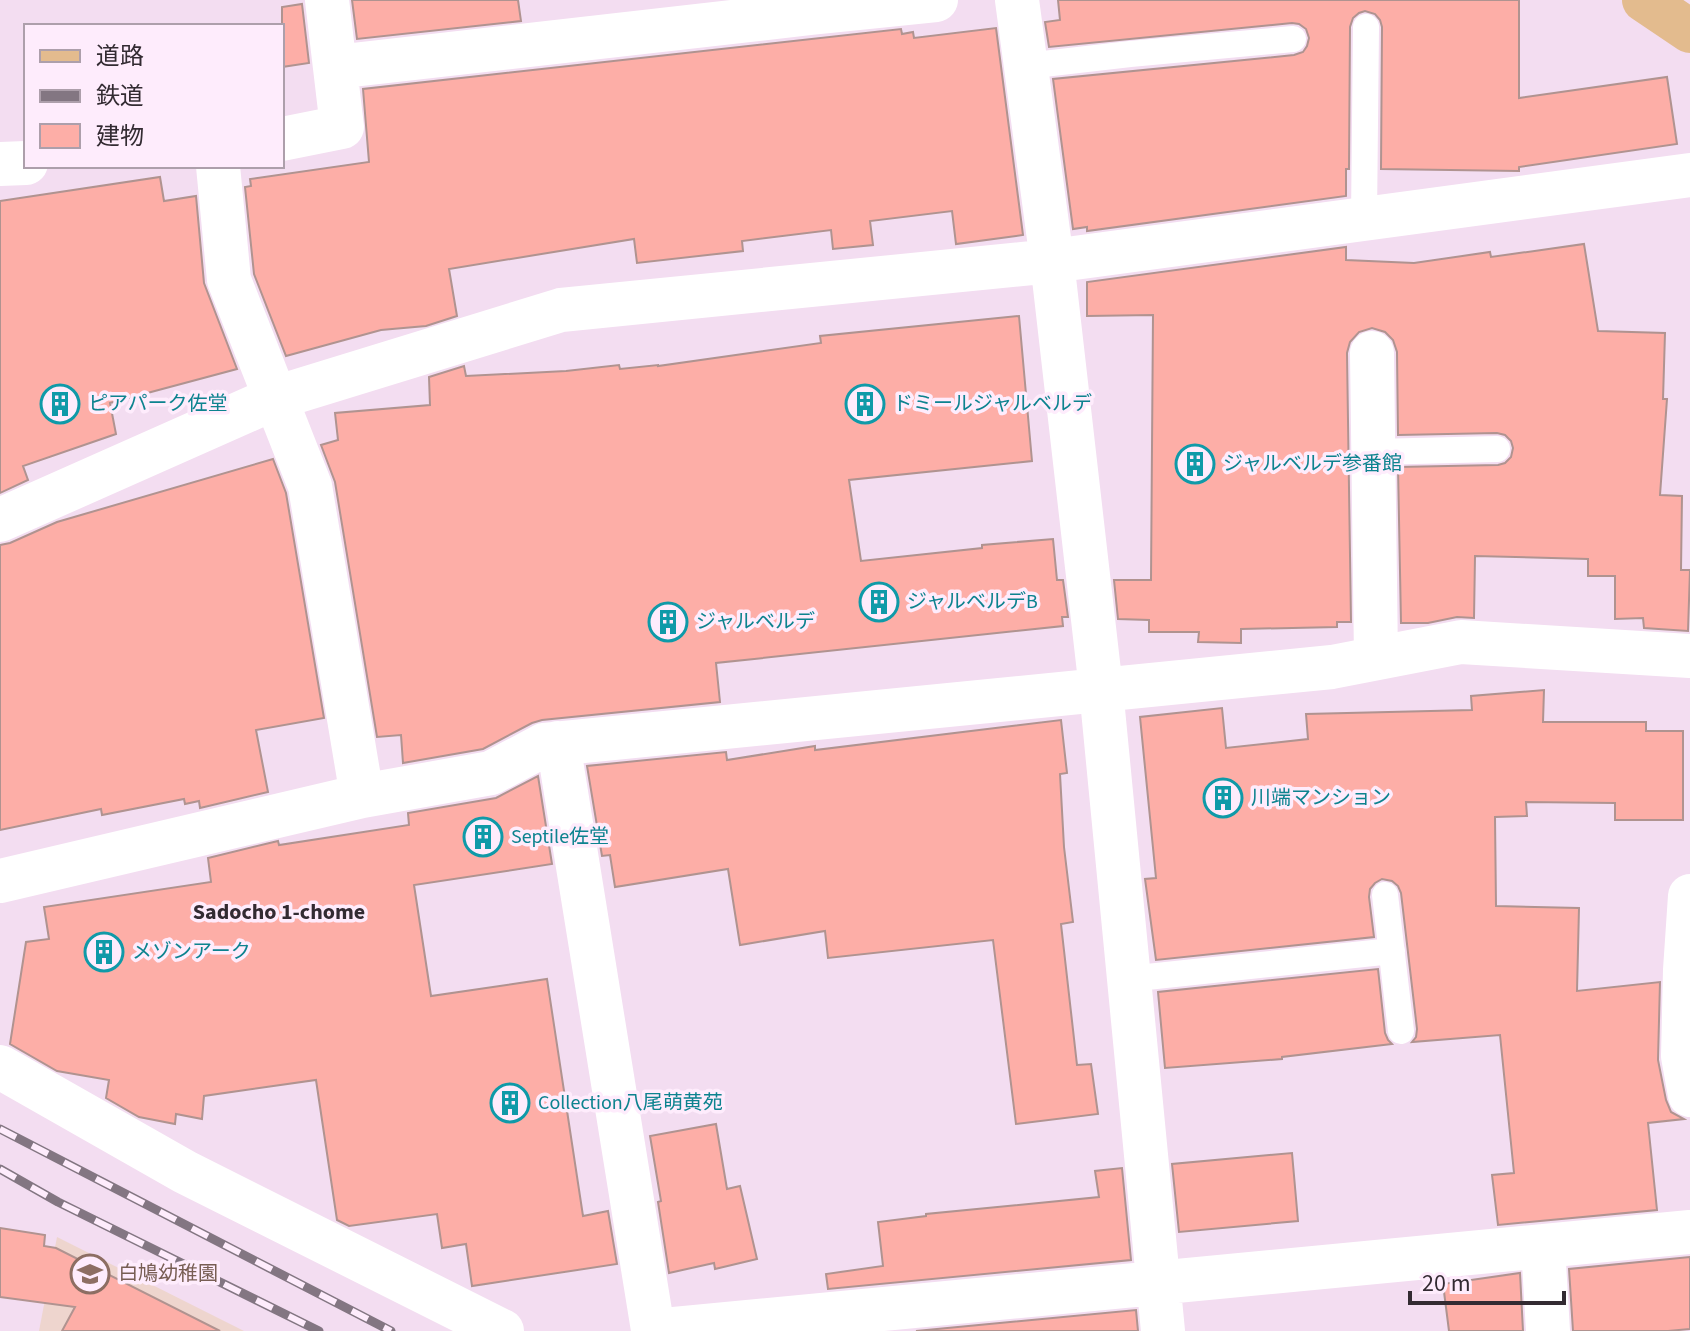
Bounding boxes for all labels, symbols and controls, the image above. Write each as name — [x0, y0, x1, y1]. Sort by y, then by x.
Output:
legend — [24, 24, 284, 168]
text: 道路 — [96, 39, 144, 74]
text: 鉄道 — [96, 79, 144, 114]
text: 建物 — [96, 119, 144, 154]
building icon: ピアパーク佐堂 — [39, 383, 81, 425]
building icon: ドミールジャルベルデ — [844, 383, 886, 425]
place label: ピアパーク佐堂 — [88, 390, 228, 418]
place label: ドミールジャルベルデ — [893, 390, 1092, 418]
building icon: ジャルベルデ参番館 — [1174, 443, 1216, 485]
place label: ジャルベルデ参番館 — [1223, 450, 1402, 478]
building icon: ジャルベルデB — [858, 581, 900, 623]
place label: ジャルベルデB — [907, 588, 1038, 616]
building icon: ジャルベルデ — [647, 601, 689, 643]
place label: ジャルベルデ — [696, 608, 815, 636]
building icon: 川端マンション — [1202, 777, 1244, 819]
place label: 川端マンション — [1251, 784, 1391, 812]
building icon: Septile佐堂 — [462, 816, 504, 858]
place label: Septile佐堂 — [511, 823, 609, 851]
district label: Sadocho 1-chome — [193, 896, 365, 928]
building icon: メゾンアーク — [83, 931, 125, 973]
place label: メゾンアーク — [132, 938, 251, 966]
building icon: Collection八尾萌黄苑 — [489, 1082, 531, 1124]
place label: Collection八尾萌黄苑 — [538, 1089, 723, 1117]
school or university icon: 白鳩幼稚園 — [69, 1253, 111, 1295]
scale bar — [1410, 1255, 1564, 1305]
place label: 白鳩幼稚園 — [118, 1260, 218, 1288]
text: 20 m — [1422, 1266, 1471, 1301]

